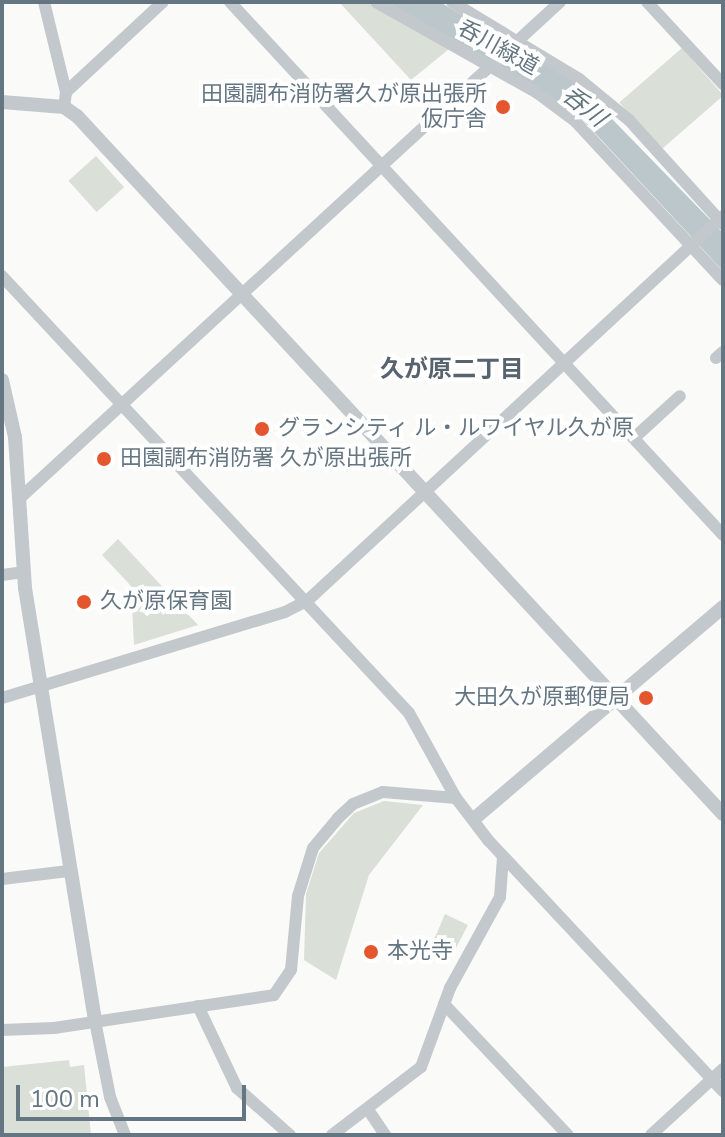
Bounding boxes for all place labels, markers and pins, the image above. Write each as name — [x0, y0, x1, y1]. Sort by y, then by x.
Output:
place label: 田園調布消防署久が原出張所 仮庁舎 — [201, 81, 487, 132]
marker: 田園調布消防署久が原出張所 仮庁舎 — [494, 98, 512, 116]
place label: グランシティ ル・ルワイヤル久が原 — [278, 416, 636, 442]
marker: グランシティ ル・ルワイヤル久が原 — [253, 420, 271, 438]
place label: 田園調布消防署 久が原出張所 — [120, 446, 412, 472]
marker: 田園調布消防署 久が原出張所 — [95, 450, 113, 468]
place label: 久が原保育園 — [100, 589, 232, 615]
marker: 久が原保育園 — [75, 593, 93, 611]
place label: 大田久が原郵便局 — [454, 685, 630, 711]
marker: 大田久が原郵便局 — [637, 689, 655, 707]
place label: 本光寺 — [387, 939, 453, 965]
marker: 本光寺 — [362, 943, 380, 961]

